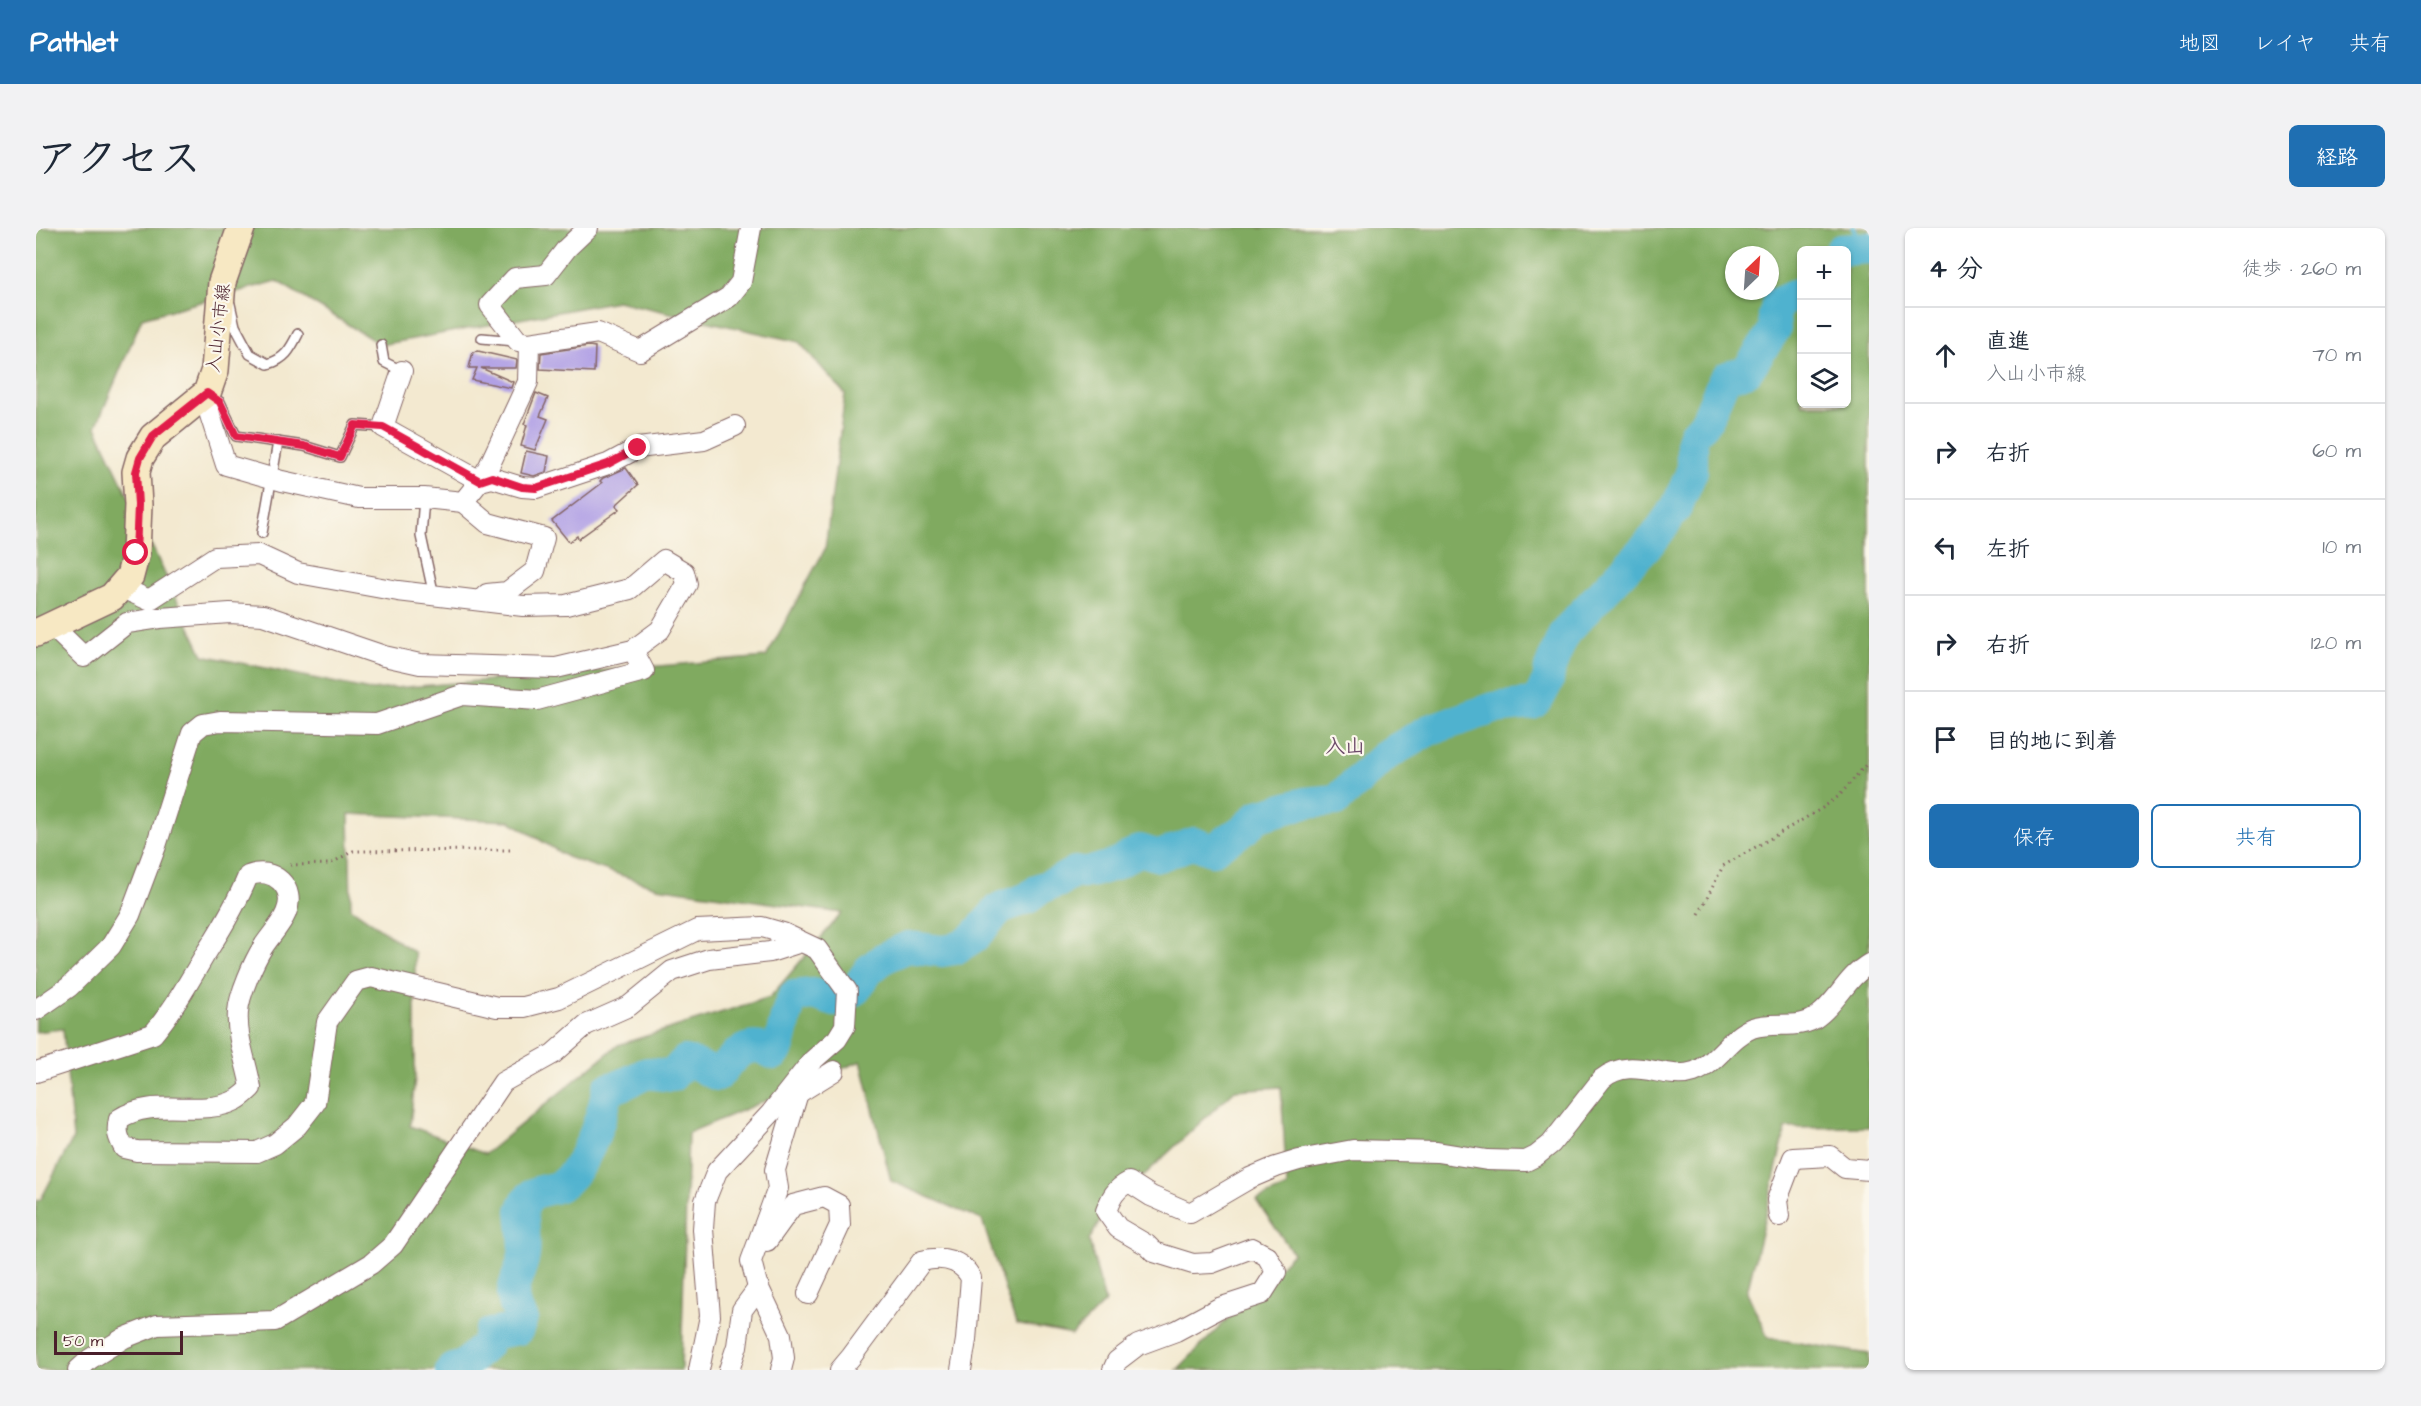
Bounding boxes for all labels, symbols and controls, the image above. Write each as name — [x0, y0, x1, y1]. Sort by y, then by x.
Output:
text: Pathlet — [30, 23, 118, 62]
text: 地図 — [2179, 29, 2221, 58]
text: レイヤ — [2254, 29, 2316, 58]
text: 共有 — [2349, 29, 2391, 58]
button: 経路 — [2289, 125, 2385, 187]
text: アクセス — [36, 131, 201, 189]
north arrow — [1725, 246, 1779, 300]
map controls — [1797, 246, 1851, 408]
button: + — [1797, 246, 1851, 300]
text: 4 分 — [1929, 251, 1983, 287]
text: 徒歩 · 260 m — [2242, 255, 2361, 283]
street label: 入山小市線 — [201, 282, 236, 374]
button: − — [1797, 300, 1851, 354]
text: 直進 — [1986, 326, 2030, 357]
icon: ahead — [1929, 339, 1962, 372]
text: 70 m — [2313, 341, 2361, 369]
button: layers — [1797, 354, 1851, 408]
text: 入山小市線 — [1986, 360, 2086, 388]
route end — [624, 434, 650, 460]
icon: right — [1929, 435, 1962, 468]
text: 60 m — [2312, 437, 2361, 465]
text: 右折 — [1986, 438, 2030, 469]
icon: left — [1929, 531, 1962, 564]
text: 10 m — [2322, 533, 2361, 561]
text: 左折 — [1986, 534, 2030, 565]
route start — [122, 539, 148, 565]
icon: right — [1929, 627, 1962, 660]
text: 120 m — [2311, 629, 2361, 657]
text: 右折 — [1986, 630, 2030, 661]
icon: arrive — [1929, 723, 1962, 756]
text: 目的地に到着 — [1986, 726, 2118, 757]
district label: 入山 — [1325, 733, 1365, 761]
button: 保存 — [1929, 804, 2139, 868]
button: 共有 — [2151, 804, 2361, 868]
scale bar — [54, 1328, 183, 1356]
text: 50 m — [63, 1330, 103, 1352]

